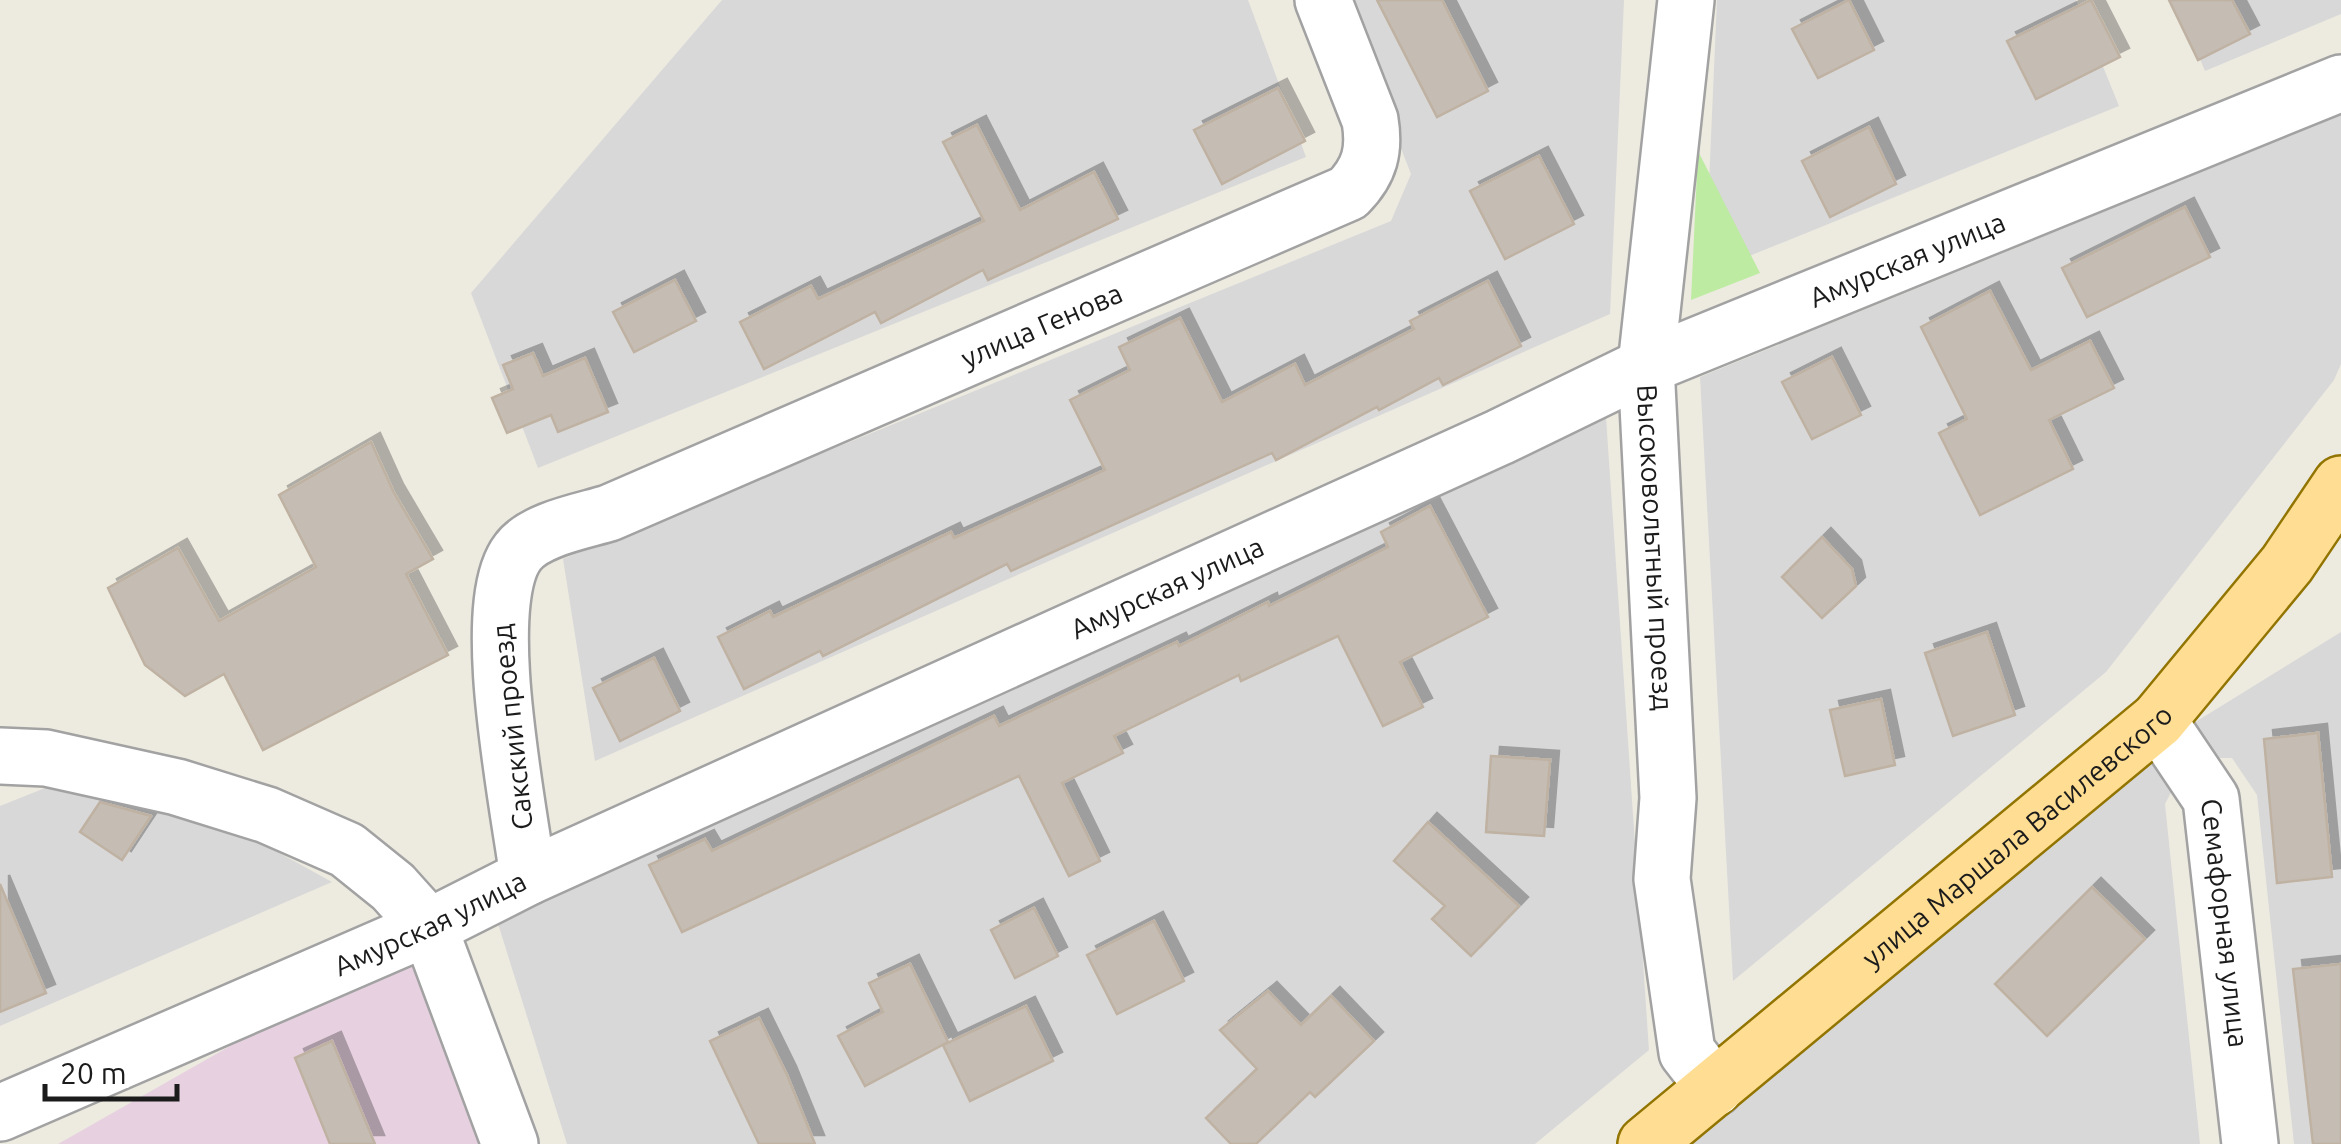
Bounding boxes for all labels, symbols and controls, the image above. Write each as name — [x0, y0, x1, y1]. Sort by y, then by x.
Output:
street label: Амурская улица — [1805, 205, 2010, 313]
street label: улица Генова — [956, 277, 1127, 374]
street label: Высоковольтный проезд — [1632, 384, 1680, 712]
street label: Амурская улица — [1066, 530, 1268, 644]
street label: Сакский проезд — [485, 623, 538, 831]
street label: улица Маршала Василевского — [1856, 699, 2178, 973]
street label: Семафорная улица — [2196, 797, 2255, 1049]
street label: Амурская улица — [329, 865, 531, 981]
scale bar — [45, 1039, 178, 1101]
text: 20 m — [60, 1056, 127, 1090]

